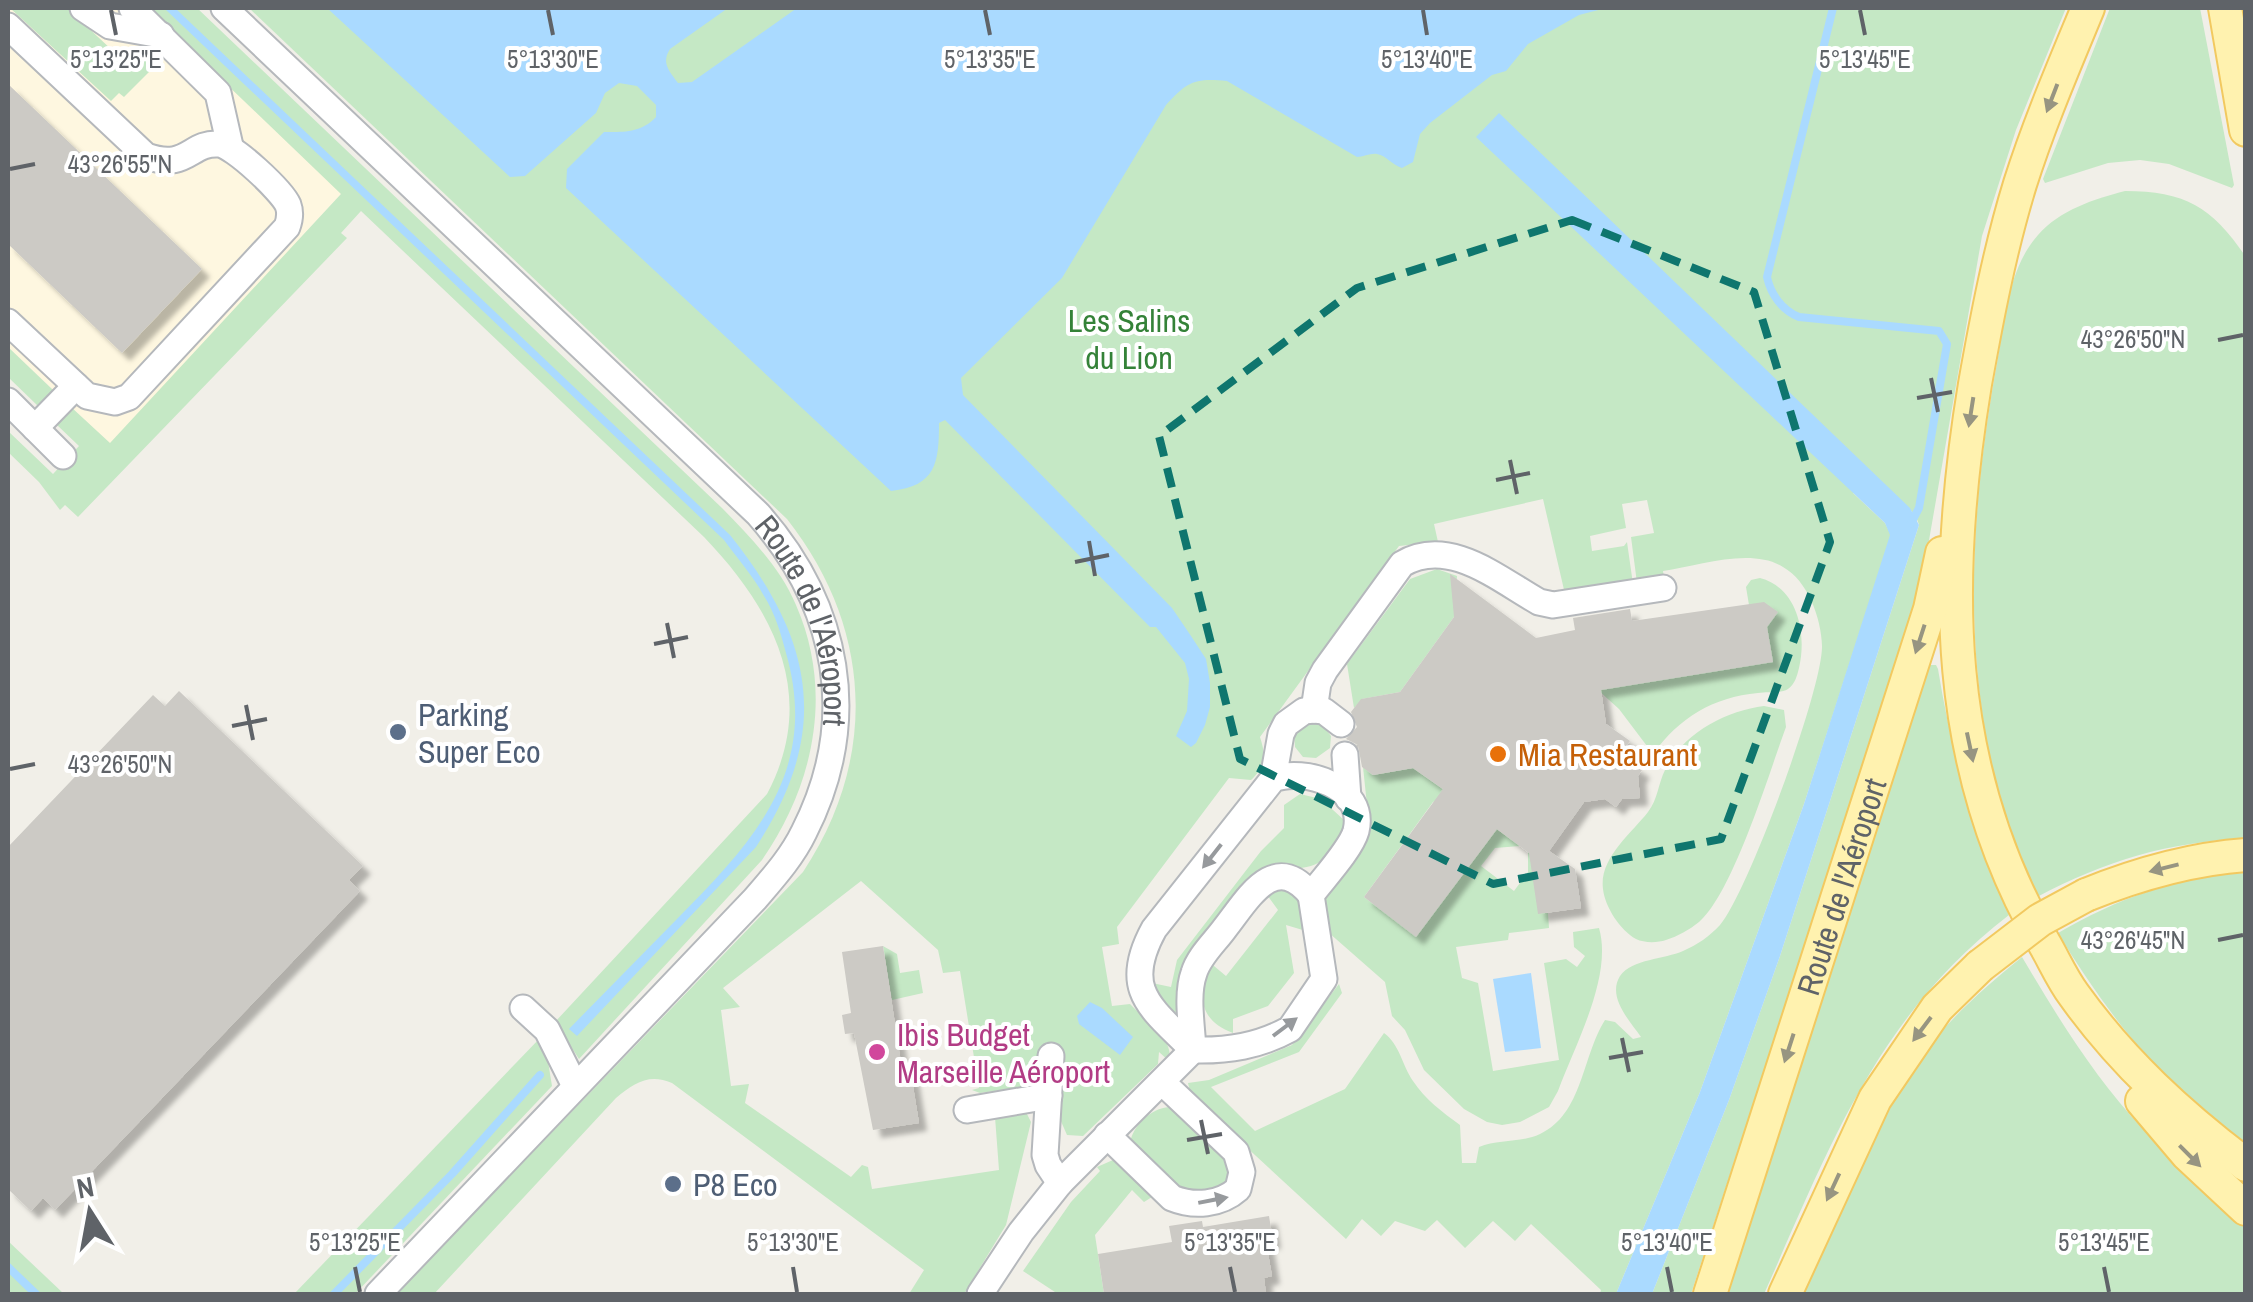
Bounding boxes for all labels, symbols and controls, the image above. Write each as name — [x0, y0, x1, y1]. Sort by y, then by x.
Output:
text: 5°13'25"E — [70, 42, 162, 76]
text: 5°13'30"E — [507, 42, 599, 76]
text: 5°13'35"E — [944, 42, 1036, 76]
text: 5°13'40"E — [1381, 42, 1473, 76]
text: 5°13'45"E — [1819, 42, 1911, 76]
one-way arrow — [2043, 83, 2059, 113]
text: 43°26'55"N — [68, 147, 172, 181]
park label: Les Salins du Lion — [1068, 299, 1190, 379]
text: 43°26'50"N — [2081, 322, 2185, 356]
one-way arrow — [1963, 397, 1978, 428]
street label: Route de l'Aéroport — [746, 506, 857, 728]
one-way arrow — [1912, 624, 1927, 654]
place label: Parking Super Eco — [418, 693, 541, 773]
marker: Parking Super Eco — [387, 721, 409, 743]
one-way arrow — [1962, 732, 1978, 763]
place label: Mia Restaurant — [1518, 733, 1697, 776]
marker: Mia Restaurant — [1487, 743, 1509, 765]
text: 43°26'50"N — [68, 747, 172, 781]
street label: Route de l'Aéroport — [1786, 773, 1896, 1000]
one-way arrow — [1202, 843, 1223, 869]
one-way arrow — [2148, 861, 2179, 876]
text: 43°26'45"N — [2081, 923, 2185, 957]
place label: Ibis Budget Marseille Aéroport — [897, 1013, 1110, 1093]
one-way arrow — [1913, 1016, 1933, 1042]
one-way arrow — [1271, 1017, 1297, 1038]
one-way arrow — [1780, 1033, 1795, 1063]
marker: Ibis Budget Marseille Aéroport — [866, 1041, 888, 1063]
one-way arrow — [2178, 1144, 2202, 1167]
north arrow — [40, 1162, 140, 1262]
place label: P8 Eco — [693, 1163, 778, 1206]
text: N — [73, 1167, 97, 1208]
marker: P8 Eco — [662, 1173, 684, 1195]
one-way arrow — [1824, 1173, 1841, 1202]
one-way arrow — [1198, 1191, 1229, 1207]
text: 5°13'25"E — [309, 1225, 401, 1259]
text: 5°13'30"E — [747, 1225, 839, 1259]
text: 5°13'35"E — [1184, 1225, 1276, 1259]
text: 5°13'40"E — [1621, 1225, 1713, 1259]
text: 5°13'45"E — [2058, 1225, 2150, 1259]

